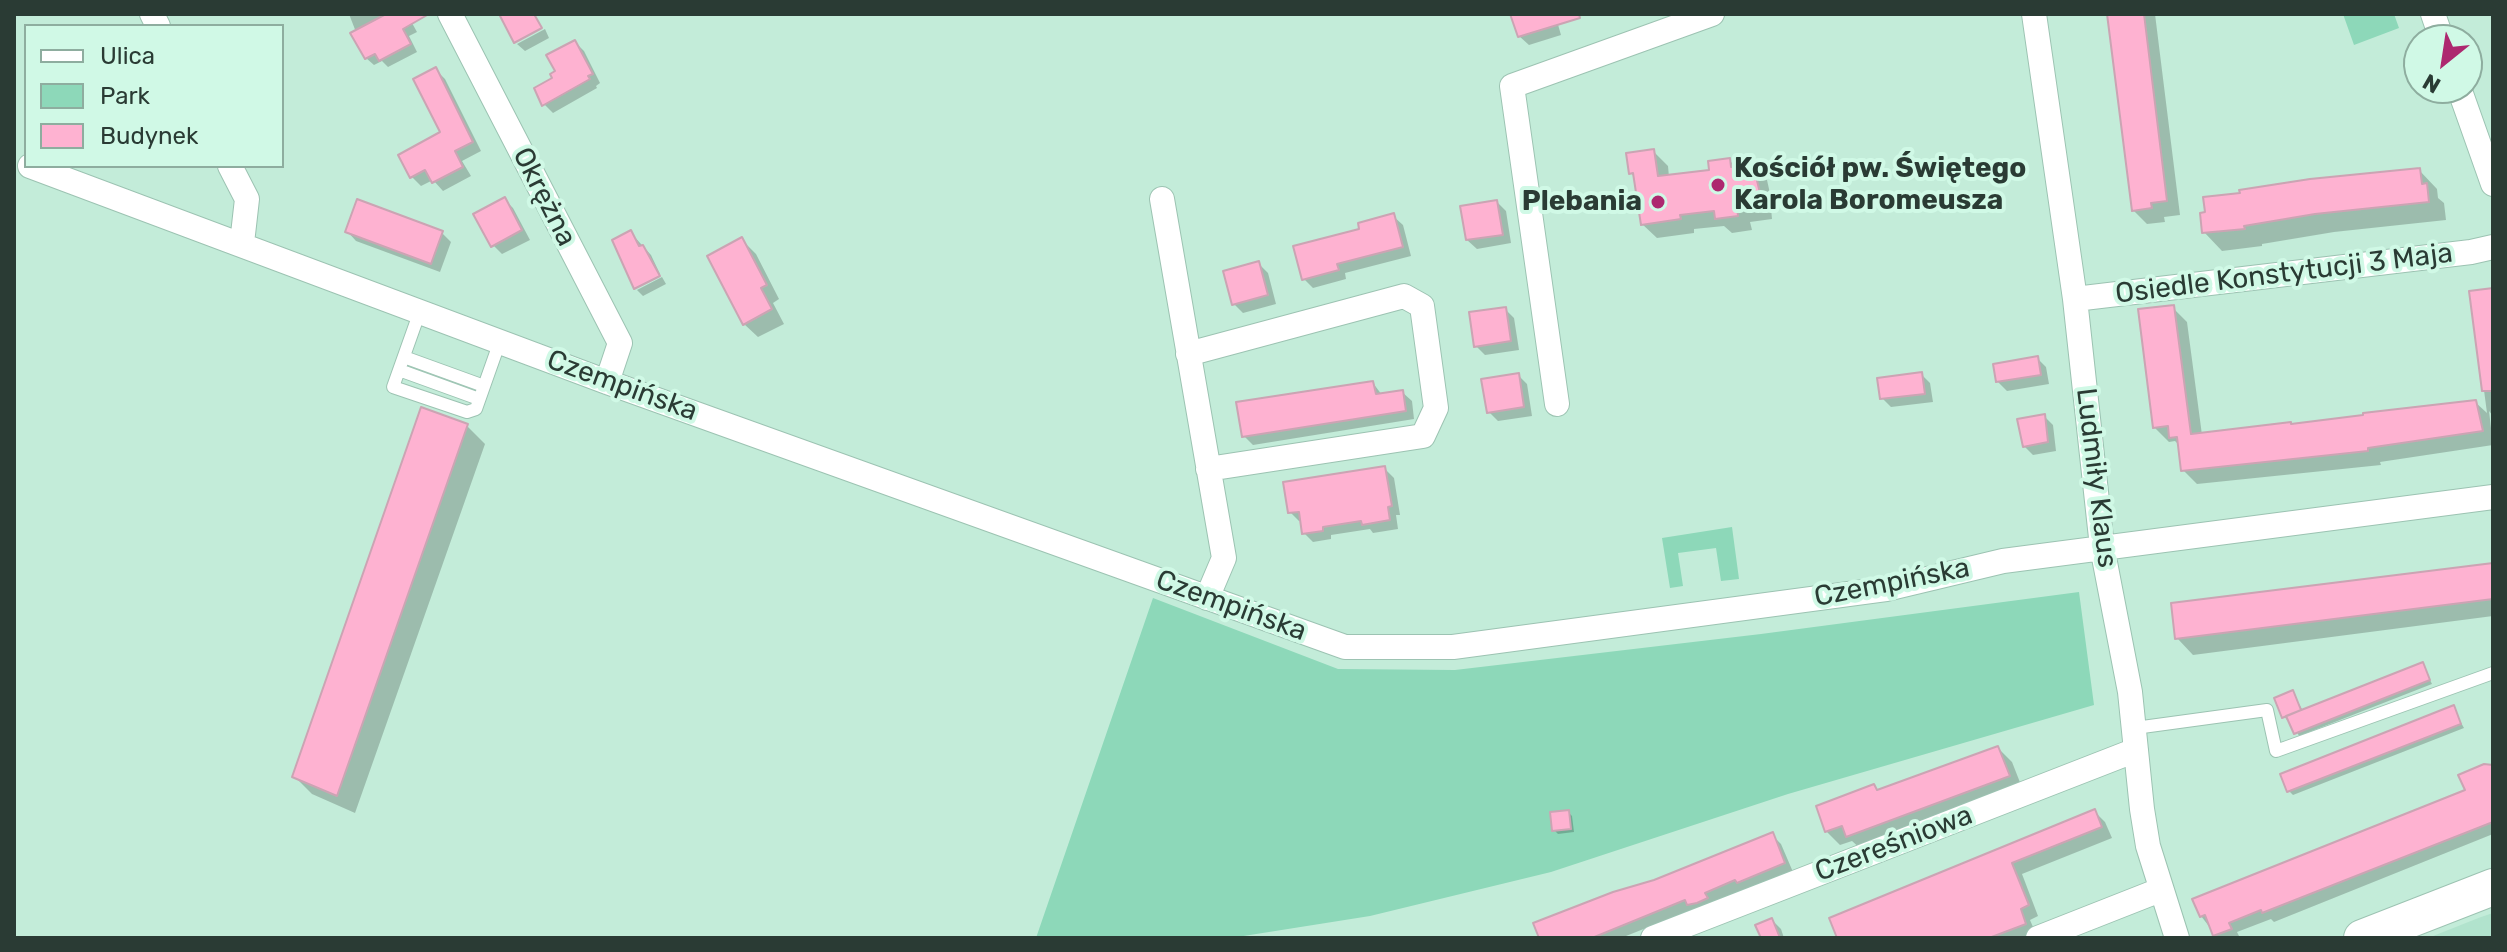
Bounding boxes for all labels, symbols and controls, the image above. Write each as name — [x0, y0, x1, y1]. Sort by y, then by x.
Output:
legend — [24, 24, 284, 168]
north arrow — [2403, 24, 2483, 104]
text: Ulica — [100, 42, 155, 70]
text: N — [2418, 68, 2445, 99]
text: Park — [100, 82, 150, 110]
text: Budynek — [100, 122, 198, 150]
street label: Okrężna — [505, 142, 583, 252]
place label: Kościół pw. Świętego Karola Boromeusza — [1734, 152, 2026, 218]
marker: Kościół pw. Świętego Karola Boromeusza — [1709, 176, 1727, 194]
place label: Plebania — [1522, 185, 1642, 219]
marker: Plebania — [1649, 193, 1667, 211]
street label: Osiedle Konstytucji 3 Maja — [2113, 237, 2455, 311]
street label: Czempińska — [542, 343, 702, 429]
street label: Ludmiły Klaus — [2068, 386, 2124, 570]
street label: Czempińska — [1811, 551, 1973, 615]
street label: Czempińska — [1151, 563, 1311, 649]
street label: Czereśniowa — [1811, 799, 1977, 889]

